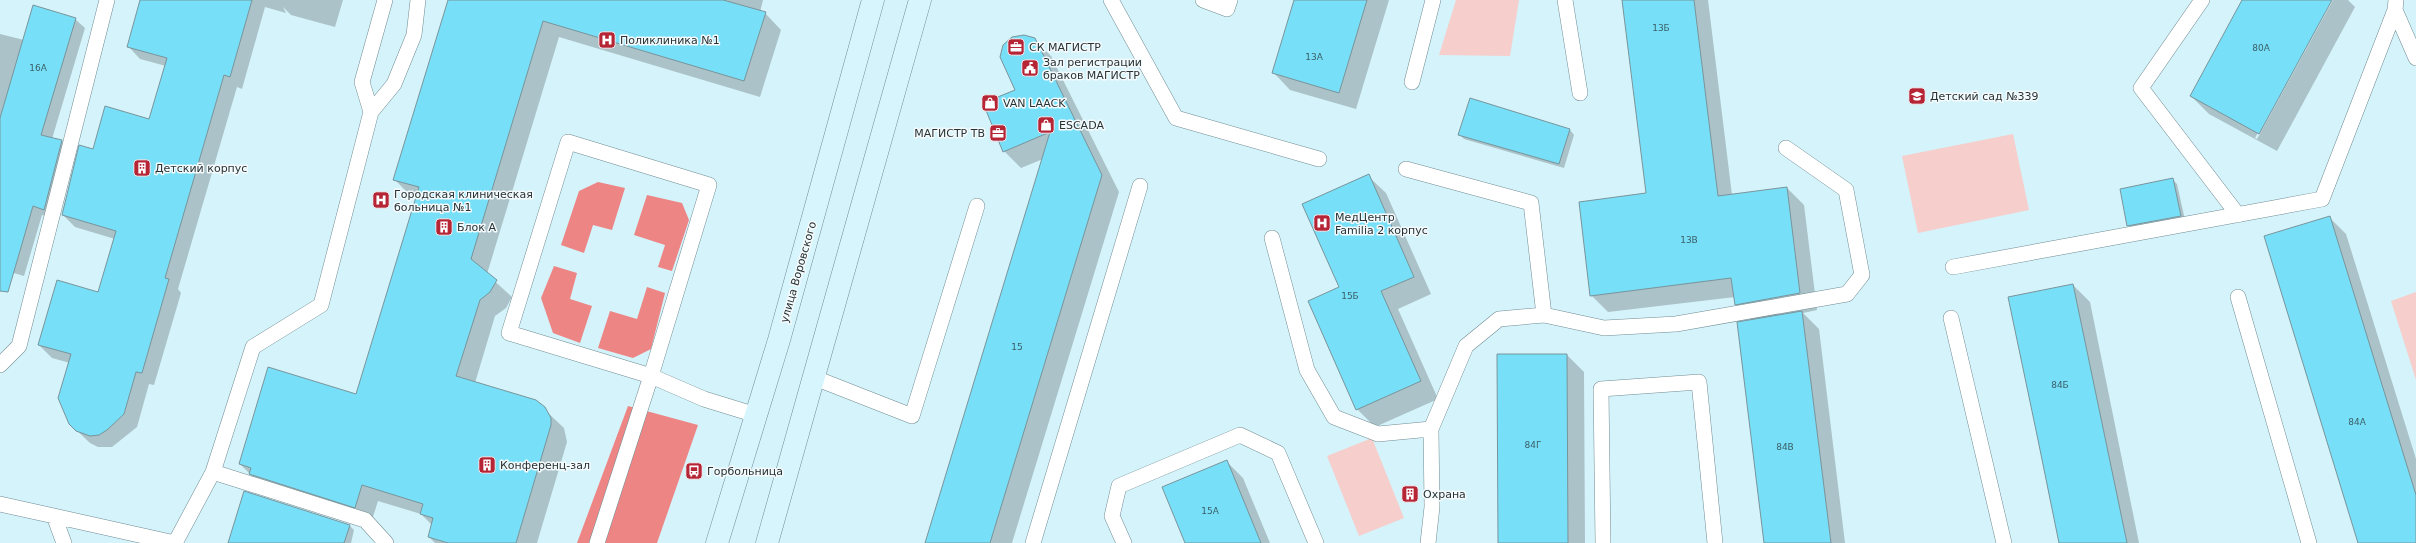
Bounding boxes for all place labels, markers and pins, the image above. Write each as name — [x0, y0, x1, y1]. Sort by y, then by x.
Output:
hospital icon: Поликлиника №1 — [597, 30, 617, 50]
place label: Поликлиника №1 — [620, 34, 720, 47]
office icon: СК МАГИСТР — [1006, 37, 1026, 57]
place label: СК МАГИСТР — [1029, 41, 1101, 54]
place label: Зал регистрации браков МАГИСТР — [1043, 56, 1142, 82]
public building icon: Зал регистрации браков МАГИСТР — [1020, 58, 1040, 78]
school or university icon: Детский сад №339 — [1907, 86, 1927, 106]
place label: Детский сад №339 — [1930, 90, 2039, 103]
shop icon: VAN LAACK — [980, 93, 1000, 113]
place label: VAN LAACK — [1003, 97, 1066, 110]
shop icon: ESCADA — [1036, 115, 1056, 135]
place label: ESCADA — [1059, 119, 1104, 132]
office icon: МАГИСТР ТВ — [988, 123, 1008, 143]
place label: МАГИСТР ТВ — [914, 127, 985, 140]
building icon: Детский корпус — [132, 158, 152, 178]
place label: Детский корпус — [155, 162, 247, 175]
place label: Городская клиническая больница №1 — [394, 188, 533, 214]
hospital icon: Городская клиническая больница №1 — [371, 190, 391, 210]
place label: МедЦентр Familia 2 корпус — [1335, 211, 1428, 237]
hospital icon: МедЦентр Familia 2 корпус — [1312, 213, 1332, 233]
building icon: Блок А — [434, 217, 454, 237]
place label: Блок А — [457, 221, 496, 234]
building icon: Конференц-зал — [477, 455, 497, 475]
place label: Конференц-зал — [500, 459, 590, 472]
bus stop icon: Горбольница — [684, 461, 704, 481]
place label: Горбольница — [707, 465, 783, 478]
building icon: Охрана — [1400, 484, 1420, 504]
place label: Охрана — [1423, 488, 1466, 501]

